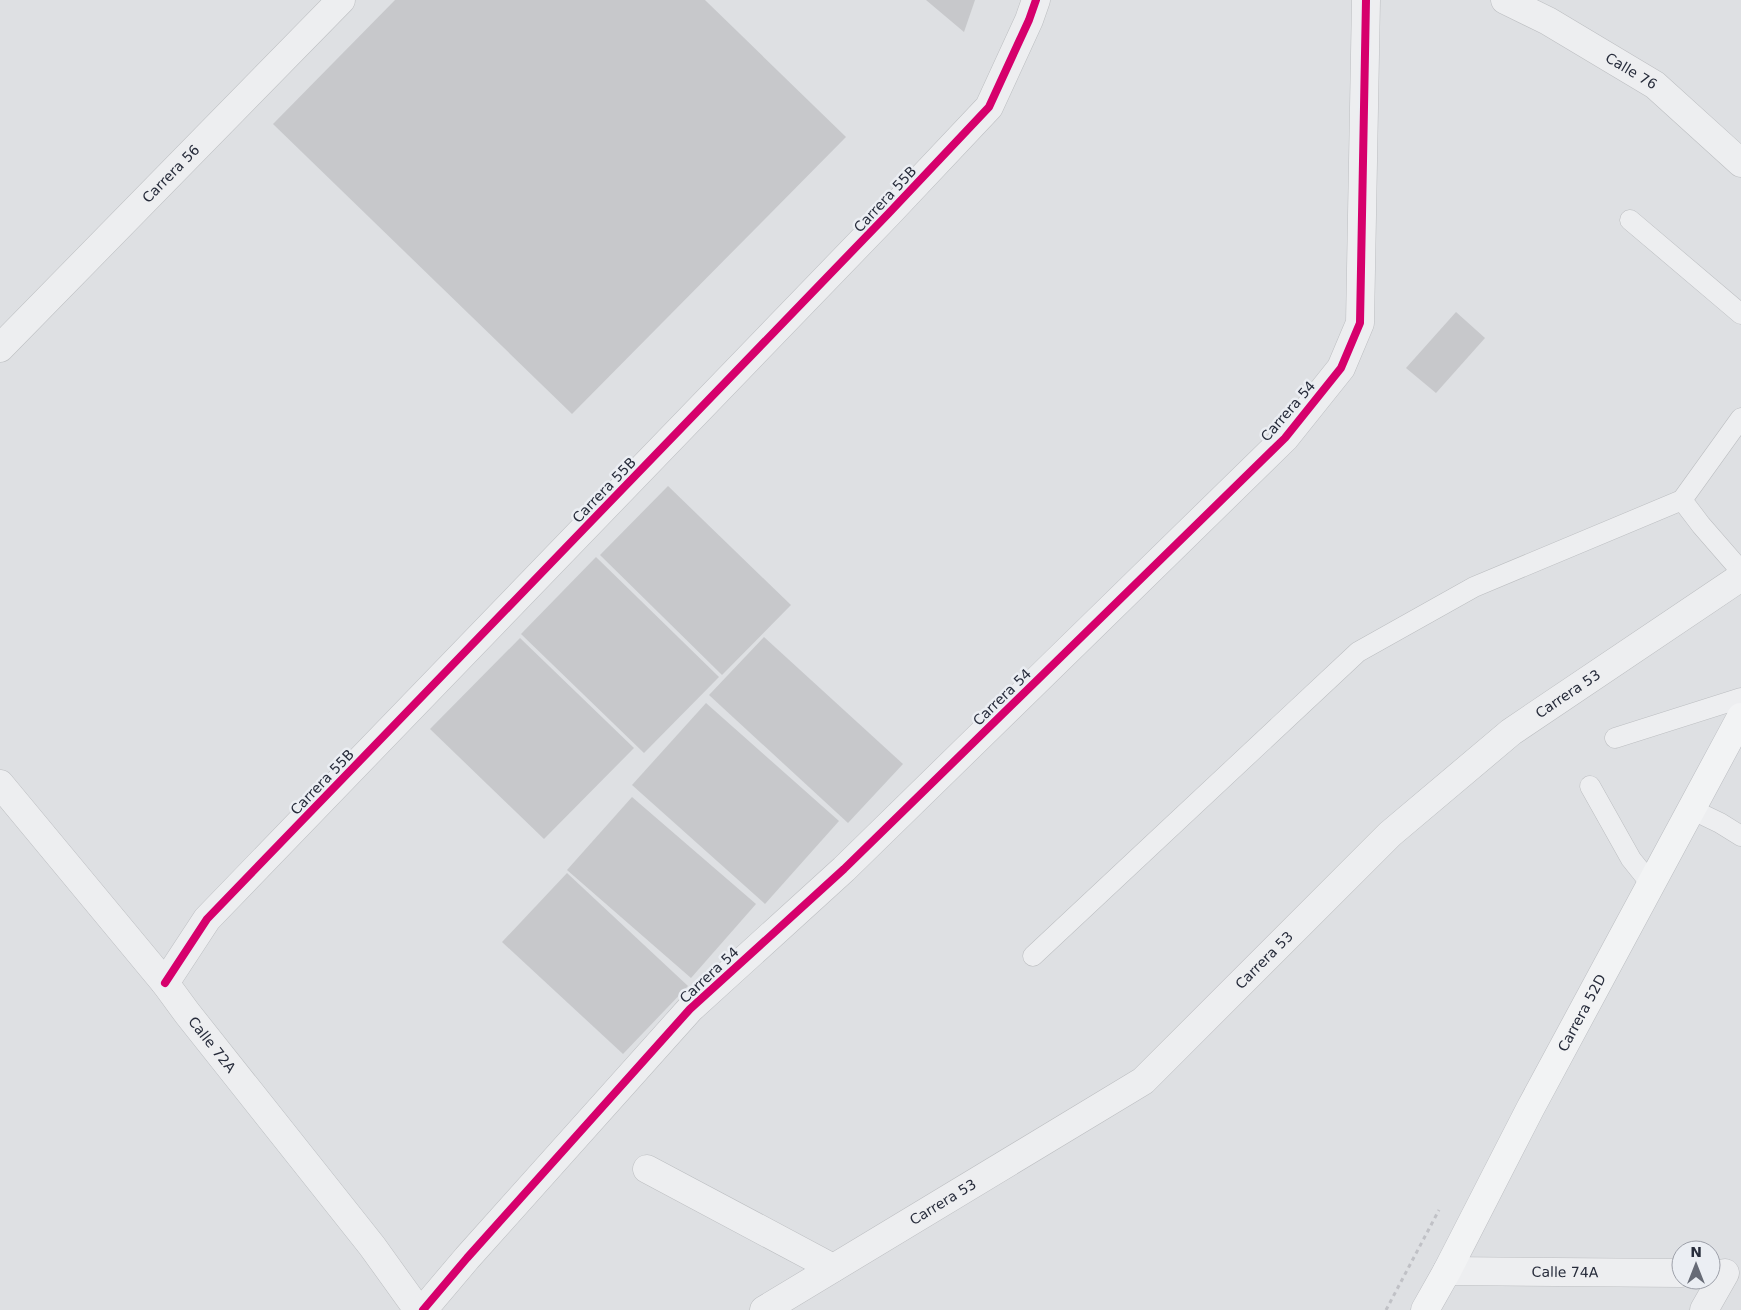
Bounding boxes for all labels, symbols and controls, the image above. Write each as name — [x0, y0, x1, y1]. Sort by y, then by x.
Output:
street label: Calle 76 — [1603, 49, 1660, 92]
street label: Carrera 56 — [139, 141, 203, 206]
street label: Carrera 55B — [850, 163, 920, 235]
street label: Carrera 54 — [1258, 378, 1319, 444]
street label: Carrera 55B — [569, 454, 639, 526]
street label: Carrera 54 — [970, 665, 1034, 729]
street label: Carrera 53 — [1532, 666, 1603, 721]
street label: Carrera 55B — [287, 746, 357, 818]
street label: Carrera 53 — [1232, 928, 1296, 992]
street label: Carrera 54 — [676, 944, 742, 1006]
street label: Carrera 52D — [1554, 971, 1609, 1054]
street label: Calle 72A — [185, 1013, 239, 1076]
street label: Carrera 53 — [907, 1176, 979, 1228]
north arrow — [1671, 1240, 1721, 1290]
text: N — [1690, 1244, 1702, 1260]
street label: Calle 74A — [1532, 1264, 1599, 1280]

